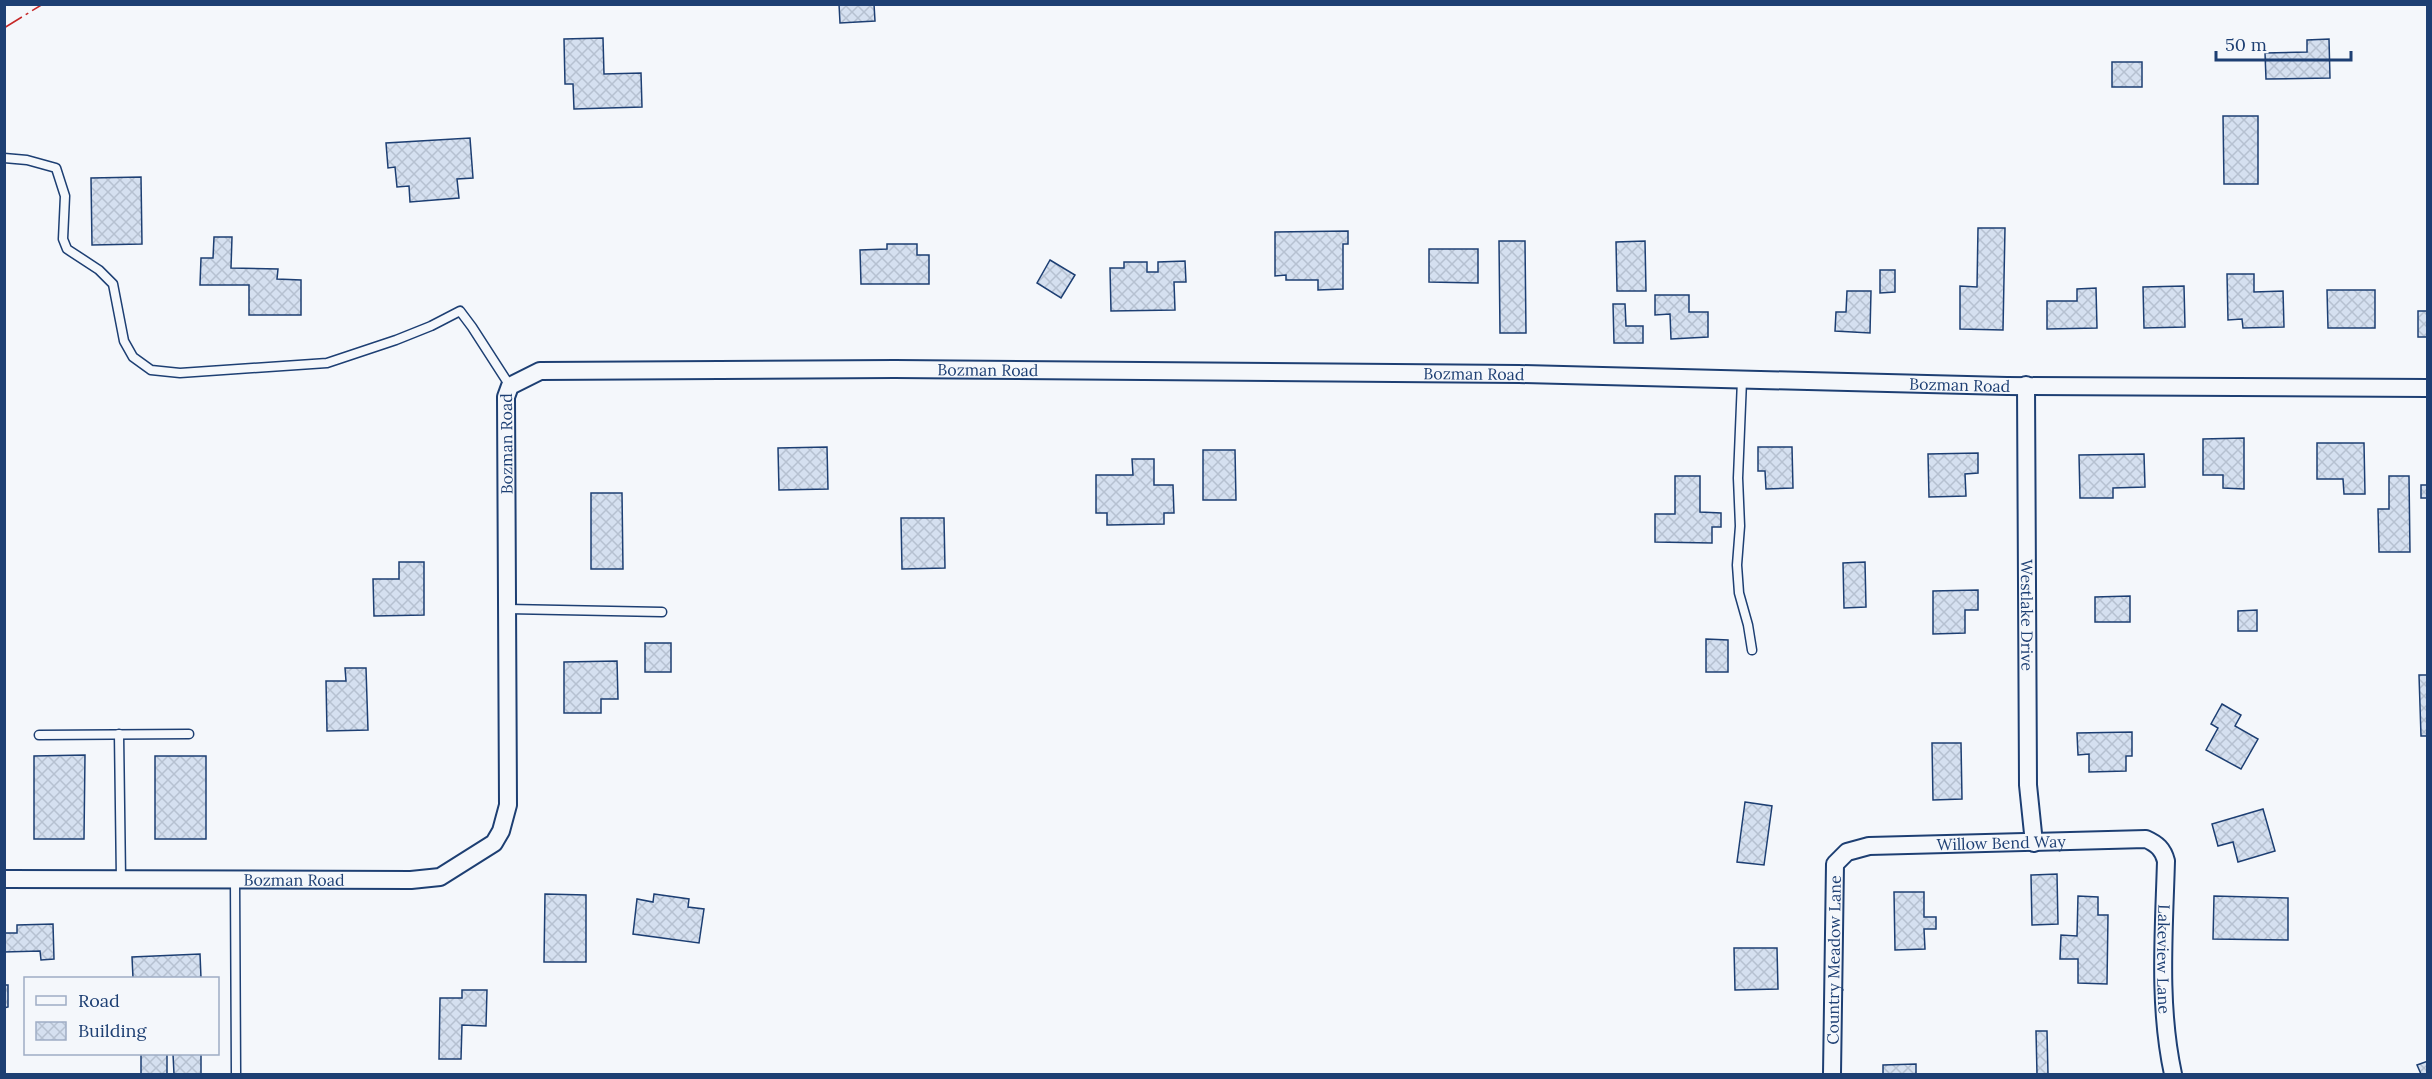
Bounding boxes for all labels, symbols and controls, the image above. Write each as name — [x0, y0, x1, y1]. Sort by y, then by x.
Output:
scale bar — [2216, 24, 2351, 62]
text: 50 m — [2225, 33, 2267, 56]
street label: Bozman Road — [937, 359, 1039, 380]
street label: Bozman Road — [1423, 363, 1525, 384]
street label: Bozman Road — [1909, 374, 2011, 396]
street label: Bozman Road — [496, 393, 516, 494]
street label: Westlake Drive — [2017, 559, 2037, 671]
street label: Willow Bend Way — [1936, 831, 2067, 854]
street label: Bozman Road — [243, 870, 345, 890]
street label: Country Meadow Lane — [1822, 875, 1845, 1045]
street label: Lakeview Lane — [2153, 904, 2175, 1015]
legend — [24, 977, 219, 1055]
text: Road — [78, 989, 120, 1012]
text: Building — [78, 1019, 148, 1042]

